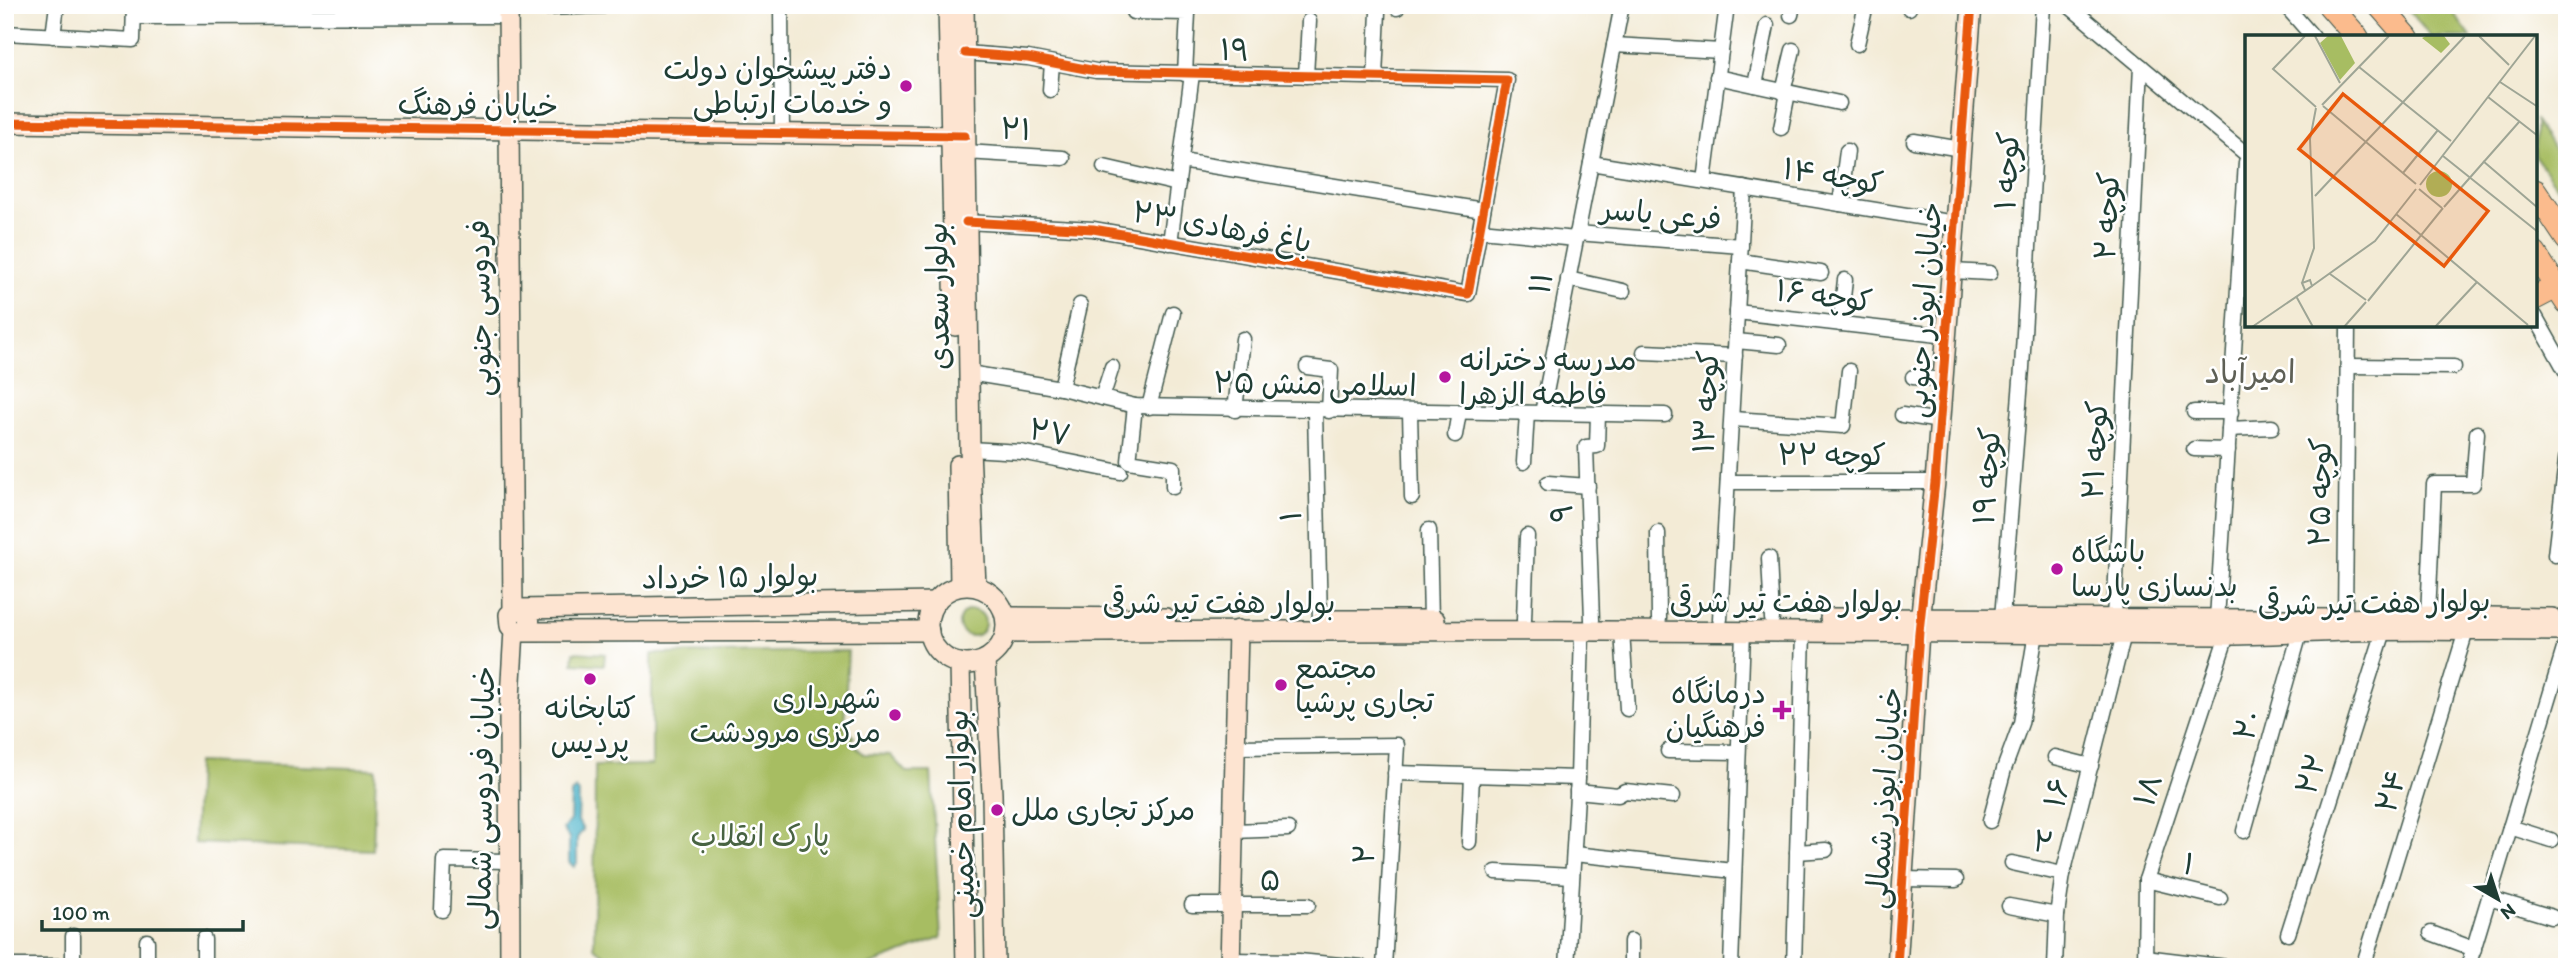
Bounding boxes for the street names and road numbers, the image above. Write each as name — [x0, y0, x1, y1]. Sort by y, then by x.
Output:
street label: ۱۹ — [1220, 31, 1250, 68]
street label: خیابان فرهنگ — [397, 85, 559, 124]
street label: ۲۱ — [999, 109, 1033, 148]
street label: کوچه ۱ — [1986, 131, 2028, 211]
street label: کوچه ۱۴ — [1780, 149, 1886, 203]
street label: کوچه ۲ — [2086, 171, 2128, 261]
street label: فرعی یاسر — [1596, 190, 1723, 238]
street label: باغ فرهادی ۲۳ — [1129, 193, 1315, 263]
street label: خیابان ابوذر جنوبی — [1897, 201, 1952, 419]
street label: فردوسی جنوبی — [459, 219, 502, 397]
street label: بولوار سعدی — [918, 222, 959, 370]
street label: ۱۱ — [1520, 269, 1561, 297]
street label: کوچه ۱۶ — [1774, 271, 1874, 321]
street label: کوچه ۱۳ — [1684, 349, 1728, 455]
street label: اسلامی منش ۲۵ — [1213, 363, 1417, 405]
street label: کوچه ۲۱ — [2073, 400, 2117, 500]
street label: ۲۷ — [1026, 410, 1074, 453]
street label: کوچه ۱۹ — [1965, 426, 2009, 526]
street label: کوچه ۲۲ — [1778, 436, 1886, 474]
street label: کوچه ۲۵ — [2300, 437, 2340, 547]
street label: ۹ — [1543, 503, 1580, 523]
street label: ۱ — [1272, 510, 1309, 522]
street label: بولوار ۱۵ خرداد — [641, 556, 819, 599]
street label: بولوار هفت تیر شرقی — [2257, 582, 2491, 625]
street label: بولوار هفت تیر شرقی — [1669, 583, 1903, 622]
street label: بولوار هفت تیر شرقی — [1102, 584, 1336, 623]
street label: خیابان فردوسی شمالی — [461, 666, 503, 930]
street label: خیابان ابوذر شمالی — [1857, 686, 1911, 910]
street label: ۲۰ — [2225, 705, 2268, 744]
street label: بولوار امام خمینی — [938, 708, 987, 919]
street label: ۲۲ — [2287, 749, 2334, 799]
street label: ۲۴ — [2367, 765, 2414, 817]
street label: ۱۸ — [2125, 769, 2170, 811]
street label: ۱۶ — [2035, 774, 2078, 812]
street label: ۲ — [2029, 821, 2057, 862]
street label: ۲ — [1344, 843, 1383, 865]
street label: ۱ — [2179, 844, 2199, 883]
street label: ۵ — [1259, 861, 1281, 898]

